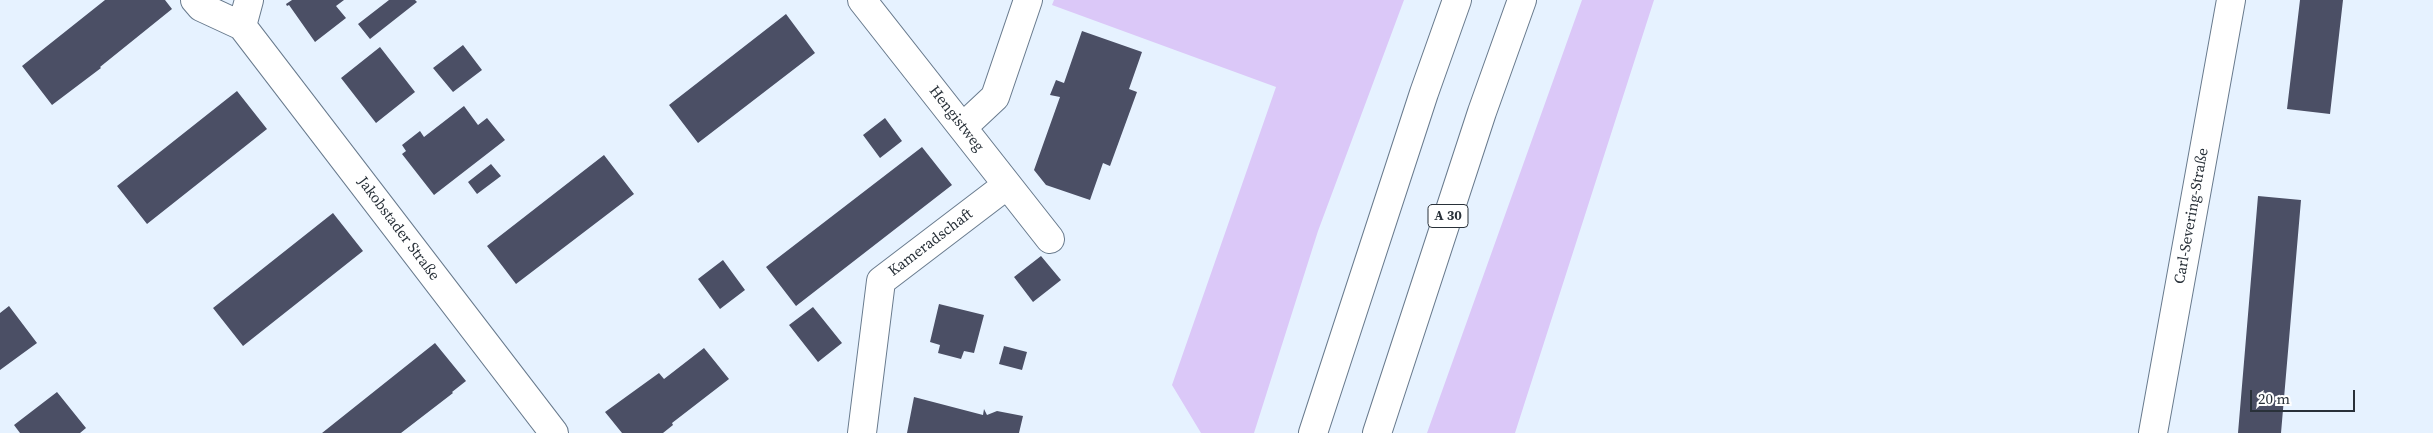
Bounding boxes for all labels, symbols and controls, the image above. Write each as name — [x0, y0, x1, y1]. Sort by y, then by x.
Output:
street label: Hengistweg — [925, 82, 987, 156]
street label: Carl-Severing-Straße — [2171, 147, 2213, 285]
street label: Jakobstader Straße — [353, 174, 443, 284]
street label: Kameradschaft — [885, 205, 977, 281]
road number: A 30 — [1428, 205, 1468, 228]
scale bar — [2253, 380, 2358, 412]
text: 20 m — [2258, 388, 2290, 409]

